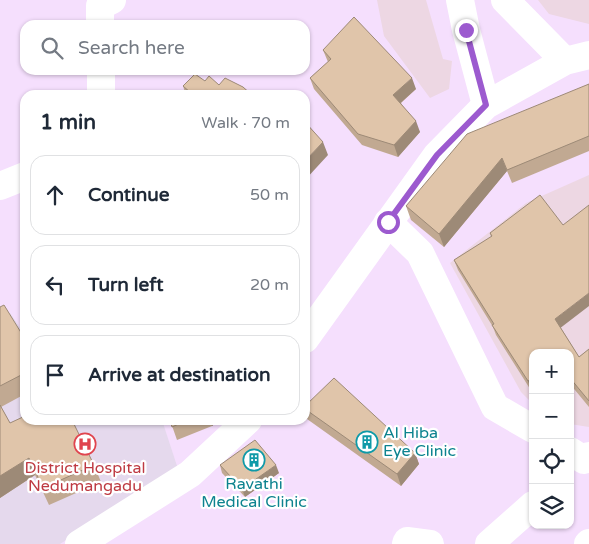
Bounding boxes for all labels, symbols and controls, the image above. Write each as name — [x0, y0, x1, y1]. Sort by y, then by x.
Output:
route end — [455, 19, 478, 42]
search box — [20, 20, 310, 75]
icon: search — [38, 34, 66, 62]
text: Search here — [78, 37, 185, 59]
text: 1 min — [40, 110, 96, 135]
text: Walk · 70 m — [201, 113, 290, 133]
icon: ahead — [41, 181, 69, 209]
text: Continue — [88, 184, 170, 206]
text: 50 m — [250, 185, 289, 205]
route start — [377, 211, 400, 234]
icon: left — [41, 271, 69, 299]
text: Turn left — [88, 274, 164, 296]
text: 20 m — [250, 275, 289, 295]
map controls — [529, 349, 574, 529]
button: + — [529, 349, 574, 394]
icon: arrive — [41, 361, 69, 389]
text: Arrive at destination — [88, 364, 271, 386]
button: − — [529, 394, 574, 439]
place label: Al Hiba Eye Clinic — [383, 423, 456, 461]
building icon: Al Hiba Eye Clinic — [355, 430, 379, 454]
hospital icon: District Hospital Nedumangadu — [73, 432, 97, 456]
button: locate — [529, 439, 574, 484]
building icon: Ravathi Medical Clinic — [242, 448, 266, 472]
place label: District Hospital Nedumangadu — [25, 458, 145, 496]
place label: Ravathi Medical Clinic — [201, 474, 307, 512]
button: layers — [529, 484, 574, 529]

